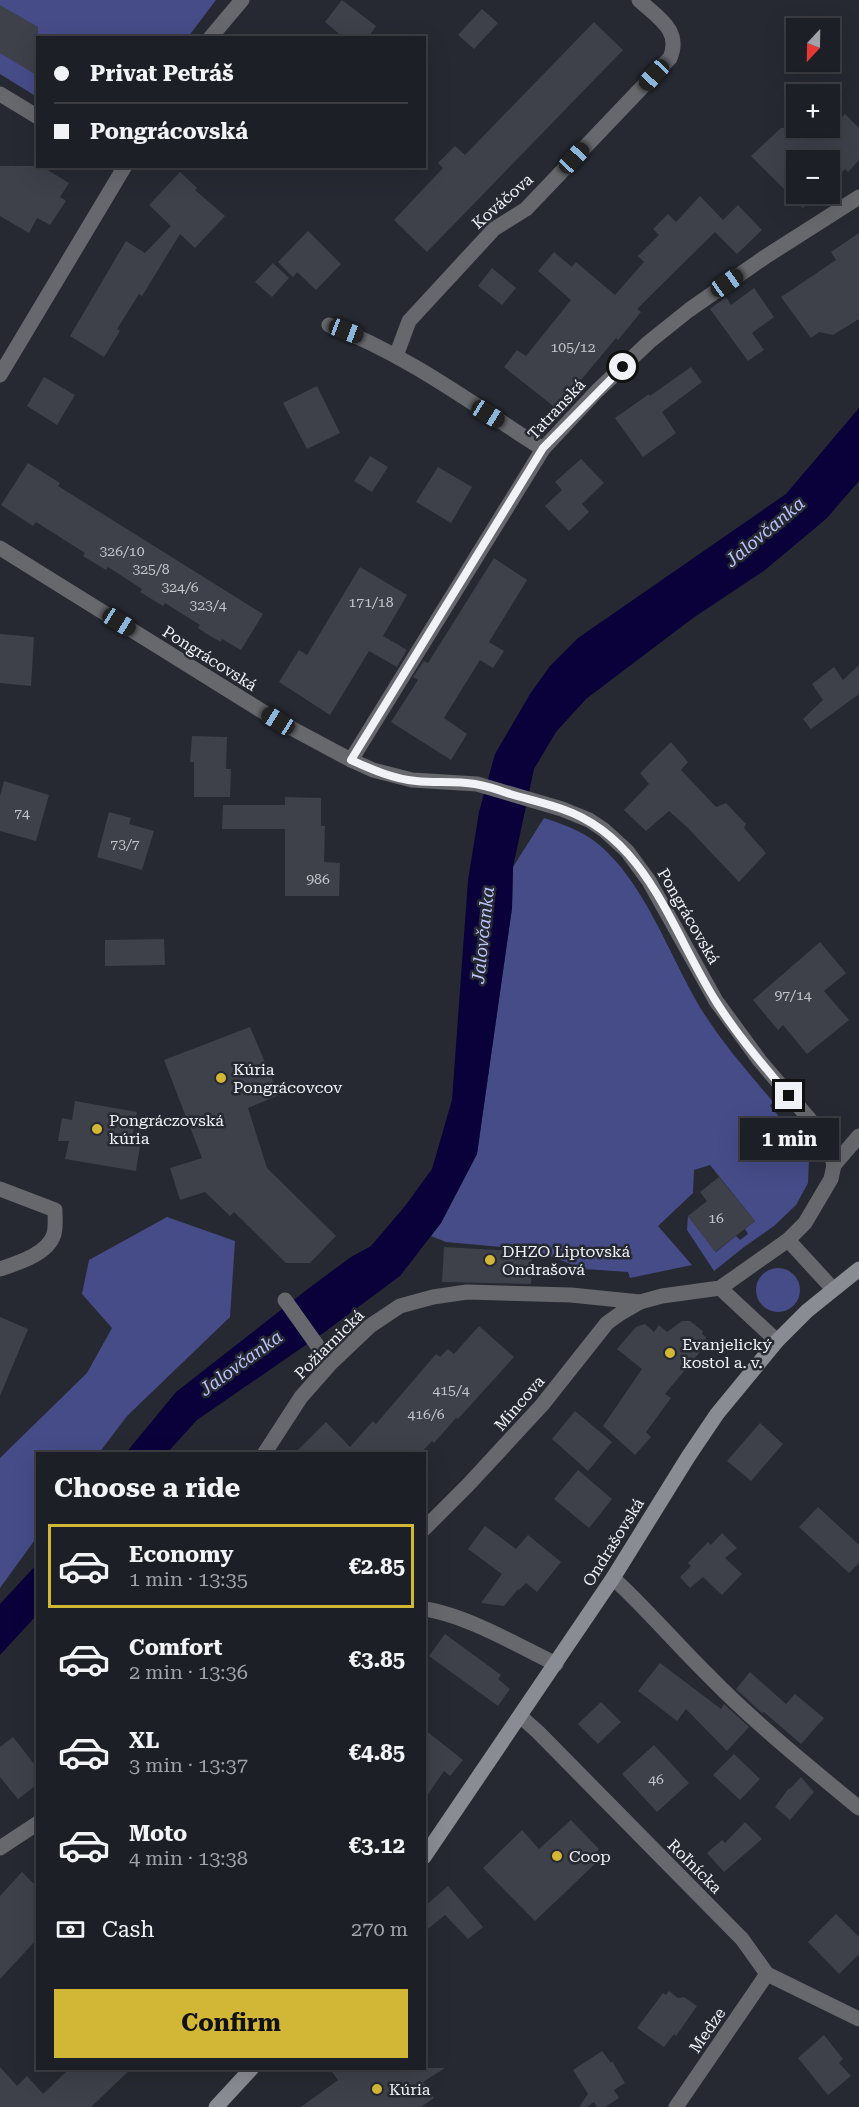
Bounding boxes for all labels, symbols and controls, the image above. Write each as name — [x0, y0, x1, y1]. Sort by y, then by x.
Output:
north arrow — [786, 18, 840, 72]
map controls — [786, 18, 840, 204]
car — [635, 56, 673, 94]
text: Privat Petráš — [90, 61, 234, 86]
button: + — [786, 84, 840, 138]
text: Pongrácovská — [90, 119, 248, 144]
car — [555, 139, 593, 177]
button: − — [786, 150, 840, 204]
street label: Kováčova — [468, 170, 537, 233]
car — [707, 265, 747, 301]
car — [326, 316, 366, 346]
house number: 105/12 — [550, 339, 596, 355]
route start — [609, 353, 636, 380]
street label: Tatranská — [524, 375, 589, 443]
car — [468, 397, 508, 431]
water label: Jalovčanka — [720, 492, 809, 572]
house number: 326/10 — [99, 543, 145, 559]
house number: 325/8 — [132, 561, 170, 577]
house number: 324/6 — [161, 579, 199, 595]
house number: 171/18 — [348, 594, 394, 610]
house number: 323/4 — [189, 597, 227, 613]
car — [99, 605, 139, 639]
street label: Pongrácovská — [159, 622, 261, 695]
car — [258, 704, 298, 738]
house number: 74 — [14, 805, 30, 821]
house number: 73/7 — [110, 836, 140, 852]
street label: Pongrácovská — [653, 865, 724, 968]
house number: 986 — [306, 871, 330, 887]
water label: Jalovčanka — [467, 885, 498, 985]
house number: 97/14 — [774, 987, 812, 1003]
place label: Kúria Pongrácovcov — [233, 1060, 343, 1097]
marker: Kúria Pongrácovcov — [214, 1071, 228, 1085]
route end — [775, 1082, 802, 1109]
place label: Pongráczovská kúria — [109, 1111, 224, 1148]
callout: 1 min — [740, 1117, 838, 1159]
marker: Pongráczovská kúria — [90, 1122, 104, 1136]
text: 1 min — [762, 1127, 817, 1151]
house number: 16 — [708, 1210, 724, 1226]
place label: DHZO Liptovská Ondrašová — [502, 1242, 630, 1279]
marker: DHZO Liptovská Ondrašová — [483, 1253, 497, 1267]
street label: Požiarnická — [291, 1305, 368, 1383]
water label: Jalovčanka — [194, 1325, 286, 1400]
place label: Evanjelický kostol a. v. — [682, 1335, 772, 1372]
marker: Evanjelický kostol a. v. — [663, 1346, 677, 1360]
street label: Mincova — [490, 1372, 549, 1435]
house number: 415/4 — [432, 1382, 470, 1398]
house number: 416/6 — [407, 1406, 445, 1422]
text: Choose a ride — [54, 1472, 240, 1504]
street label: Ondrašovská — [579, 1494, 648, 1590]
icon: car — [57, 1539, 111, 1593]
text: Economy — [129, 1542, 233, 1567]
text: €2.85 — [349, 1554, 405, 1579]
text: 1 min · 13:35 — [129, 1567, 248, 1591]
icon: car — [57, 1632, 111, 1686]
text: Comfort — [129, 1635, 222, 1660]
text: €3.85 — [349, 1647, 405, 1672]
text: 2 min · 13:36 — [129, 1660, 248, 1684]
icon: car — [57, 1725, 111, 1779]
text: XL — [129, 1728, 159, 1753]
text: €4.85 — [349, 1740, 405, 1765]
text: 3 min · 13:37 — [129, 1753, 248, 1777]
house number: 46 — [648, 1771, 664, 1787]
icon: car — [57, 1818, 111, 1872]
text: Moto — [129, 1821, 187, 1846]
text: €3.12 — [349, 1833, 405, 1858]
street label: Roľnícka — [664, 1835, 726, 1898]
text: 4 min · 13:38 — [129, 1846, 248, 1870]
place label: Coop — [569, 1847, 611, 1866]
marker: Coop — [550, 1849, 564, 1863]
icon: cash — [54, 1913, 87, 1946]
text: Cash — [102, 1917, 154, 1942]
text: 270 m — [351, 1917, 408, 1941]
button: Confirm — [54, 1989, 408, 2058]
street label: Medze — [685, 2004, 730, 2057]
place label: Kúria — [389, 2080, 431, 2099]
marker: Kúria — [370, 2082, 384, 2096]

